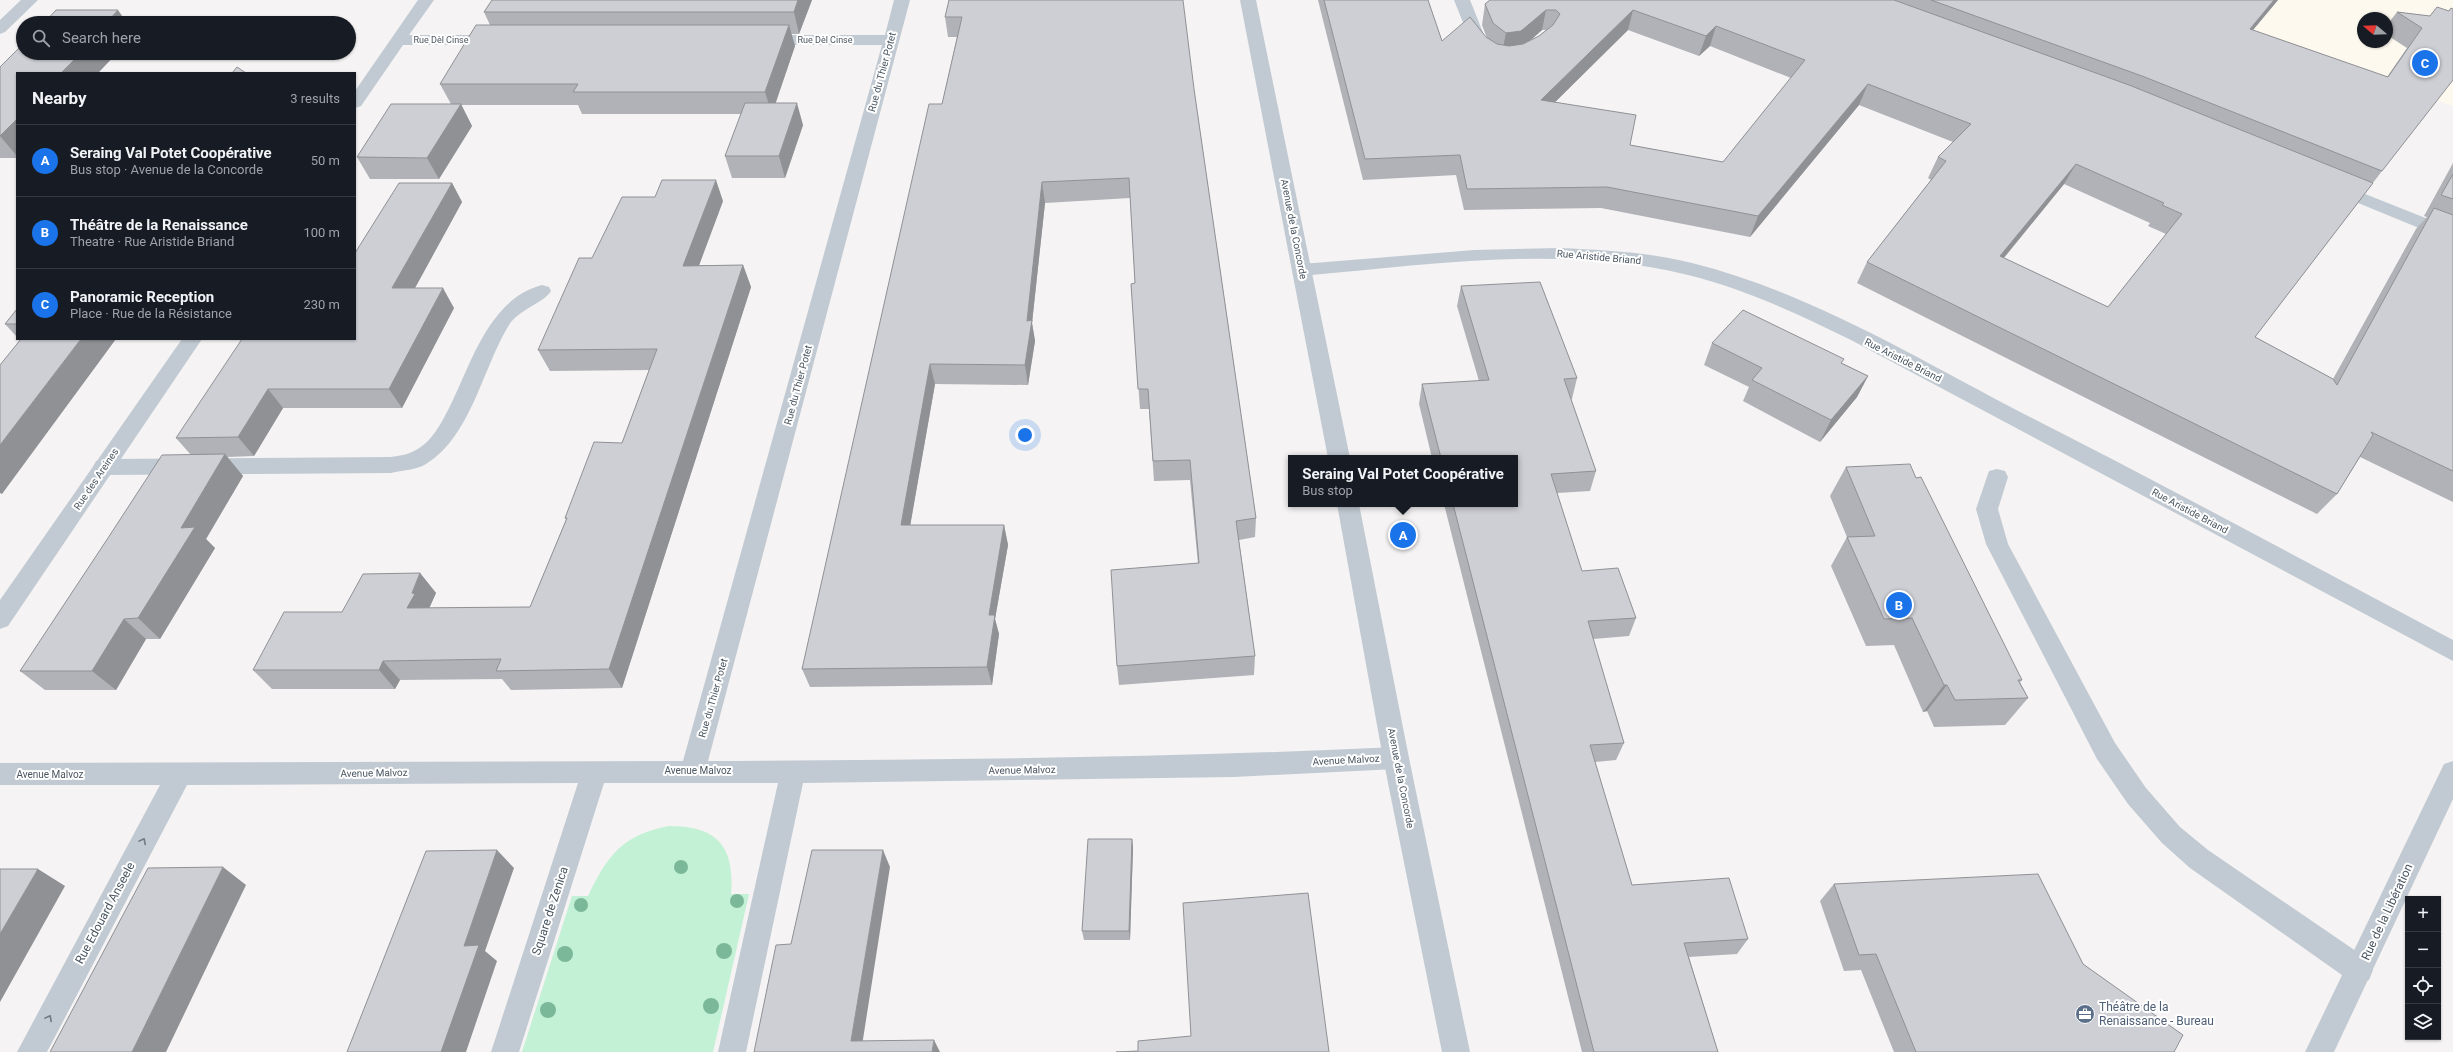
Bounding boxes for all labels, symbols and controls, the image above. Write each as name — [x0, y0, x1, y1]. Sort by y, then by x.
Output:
north arrow — [2357, 12, 2393, 48]
search box — [16, 16, 356, 60]
icon: search — [30, 27, 52, 49]
text: Search here — [62, 29, 141, 47]
street label: Rue du Thier Potet — [866, 31, 898, 113]
street label: Rue Dèl Cinse — [413, 35, 469, 45]
street label: Rue Dèl Cinse — [797, 35, 853, 45]
pin: C — [2412, 48, 2438, 78]
text: Nearby — [32, 88, 87, 108]
text: 3 results — [290, 91, 340, 106]
text: Seraing Val Potet Coopérative — [70, 144, 272, 162]
text: A — [41, 153, 49, 168]
text: 50 m — [311, 153, 340, 168]
text: Bus stop · Avenue de la Concorde — [70, 162, 263, 177]
street label: Avenue de la Concorde — [1279, 178, 1309, 280]
text: Théâtre de la Renaissance — [70, 216, 248, 234]
text: B — [41, 225, 49, 240]
text: 100 m — [303, 225, 340, 240]
text: Theatre · Rue Aristide Briand — [70, 234, 234, 249]
street label: Rue Aristide Briand — [1556, 248, 1642, 266]
text: Panoramic Reception — [70, 288, 214, 306]
text: C — [41, 297, 49, 312]
text: 230 m — [303, 297, 340, 312]
text: Place · Rue de la Résistance — [70, 306, 232, 321]
street label: Rue Aristide Briand — [1863, 336, 1943, 384]
street label: Rue du Thier Potet — [782, 344, 814, 426]
your location — [1015, 425, 1035, 445]
street label: Rue des Areines — [71, 446, 121, 512]
popup — [1288, 455, 1518, 507]
text: Seraing Val Potet Coopérative — [1302, 465, 1504, 483]
text: Bus stop — [1302, 483, 1353, 498]
street label: Rue Aristide Briand — [2150, 486, 2230, 536]
pin: A — [1390, 520, 1416, 550]
pin: B — [1886, 590, 1912, 620]
street label: Rue du Thier Potet — [696, 657, 730, 739]
street label: Avenue de la Concorde — [1386, 727, 1416, 829]
street label: Avenue Malvoz — [1312, 753, 1380, 767]
street label: Avenue Malvoz — [988, 764, 1056, 776]
street label: Avenue Malvoz — [664, 765, 732, 776]
street label: Avenue Malvoz — [340, 767, 408, 779]
street label: Avenue Malvoz — [16, 769, 84, 780]
one-way arrow — [139, 838, 146, 845]
street label: Rue Edouard Anseele — [72, 860, 138, 966]
street label: Rue de la Libération — [2358, 861, 2416, 963]
street label: Square de Zenica — [529, 865, 571, 957]
map controls — [2405, 896, 2441, 1040]
button: + — [2405, 896, 2441, 932]
button: − — [2405, 932, 2441, 968]
button: locate — [2405, 968, 2441, 1004]
place label: Théâtre de la Renaissance - Bureau — [2099, 1000, 2214, 1028]
office icon: Théâtre de la Renaissance - Bureau — [2074, 1003, 2096, 1025]
button: layers — [2405, 1004, 2441, 1040]
one-way arrow — [45, 1015, 52, 1022]

